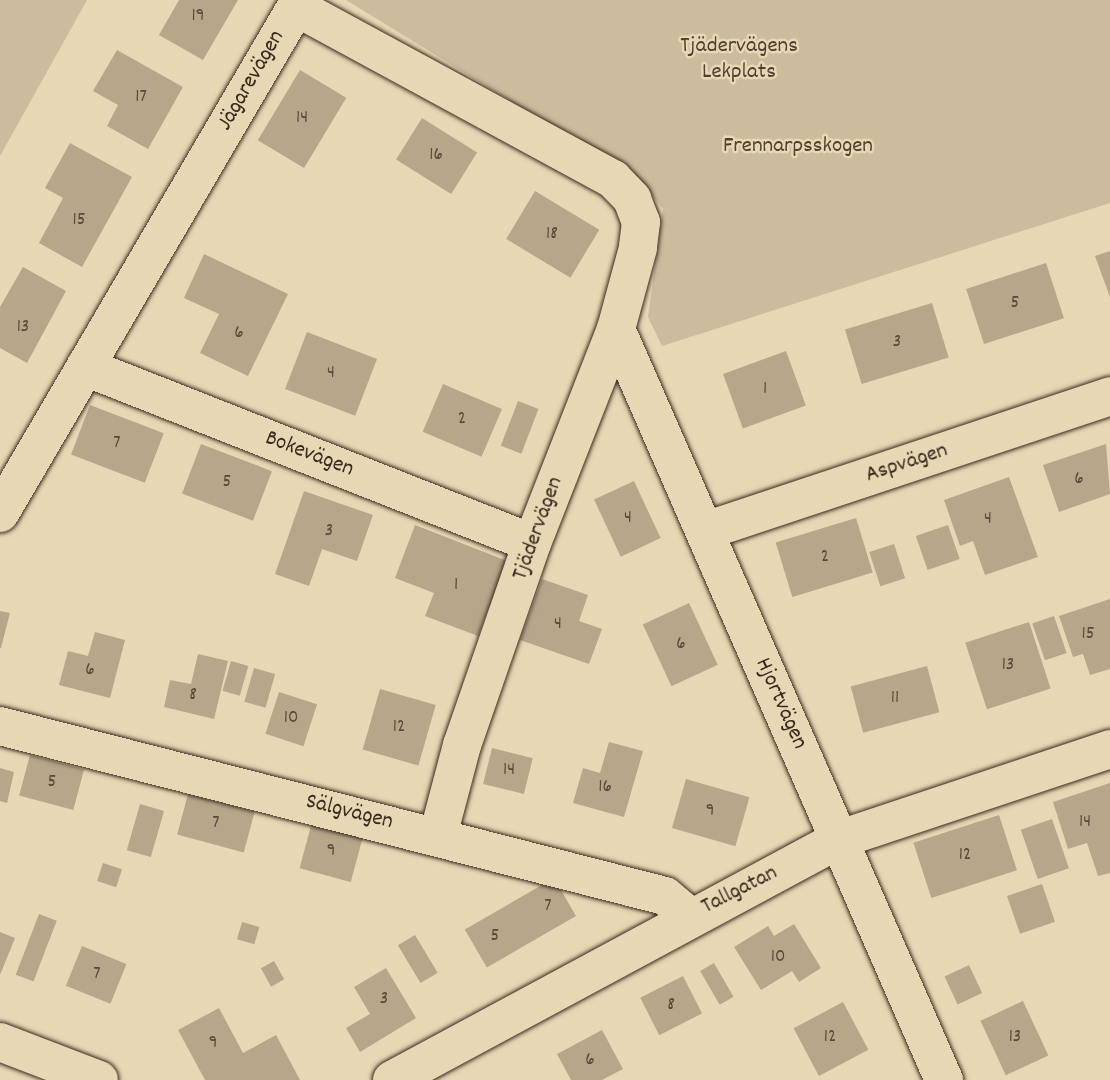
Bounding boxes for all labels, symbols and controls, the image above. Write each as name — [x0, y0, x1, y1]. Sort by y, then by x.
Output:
house number: 19 — [192, 6, 204, 28]
street label: Jägarevägen — [212, 26, 292, 136]
park label: Tjädervägens Lekplats — [680, 33, 798, 87]
house number: 17 — [135, 87, 147, 109]
house number: 14 — [296, 108, 308, 130]
park label: Frennarpsskogen — [723, 133, 873, 161]
house number: 16 — [429, 145, 443, 167]
house number: 15 — [73, 210, 85, 232]
house number: 18 — [546, 224, 558, 246]
house number: 5 — [1011, 293, 1019, 315]
house number: 13 — [17, 317, 29, 339]
house number: 6 — [234, 323, 244, 345]
house number: 3 — [893, 332, 901, 354]
house number: 4 — [327, 363, 335, 385]
house number: 1 — [763, 379, 767, 401]
house number: 2 — [458, 409, 466, 431]
street label: Bokevägen — [261, 426, 357, 484]
house number: 7 — [113, 433, 121, 455]
street label: Aspvägen — [862, 438, 952, 490]
house number: 6 — [1074, 469, 1084, 491]
house number: 5 — [223, 472, 231, 494]
street label: Tjädervägen — [508, 474, 570, 584]
house number: 4 — [624, 508, 632, 530]
house number: 4 — [984, 509, 992, 531]
house number: 3 — [325, 521, 333, 543]
house number: 2 — [821, 547, 829, 569]
house number: 1 — [454, 575, 458, 597]
house number: 4 — [554, 614, 562, 636]
house number: 15 — [1082, 624, 1094, 646]
house number: 6 — [676, 634, 686, 656]
street label: Hjortvägen — [748, 654, 812, 754]
house number: 13 — [1002, 655, 1014, 677]
house number: 6 — [85, 660, 95, 682]
house number: 8 — [189, 685, 197, 707]
house number: 11 — [891, 688, 899, 710]
house number: 10 — [284, 708, 298, 730]
house number: 12 — [393, 717, 405, 739]
house number: 14 — [503, 760, 515, 782]
house number: 5 — [48, 772, 56, 794]
house number: 16 — [598, 777, 612, 799]
street label: Sälgvägen — [302, 789, 396, 837]
house number: 9 — [706, 801, 714, 823]
house number: 14 — [1079, 812, 1091, 834]
house number: 7 — [212, 813, 220, 835]
house number: 9 — [327, 841, 335, 863]
house number: 12 — [959, 845, 971, 867]
street label: Tallgatan — [697, 860, 783, 922]
house number: 7 — [544, 896, 552, 918]
house number: 5 — [491, 926, 499, 948]
house number: 10 — [771, 947, 785, 969]
house number: 7 — [93, 964, 101, 986]
house number: 3 — [380, 989, 388, 1011]
house number: 8 — [667, 995, 675, 1017]
house number: 12 — [824, 1027, 836, 1049]
house number: 13 — [1009, 1027, 1021, 1049]
house number: 9 — [209, 1033, 217, 1055]
house number: 6 — [585, 1050, 595, 1072]

